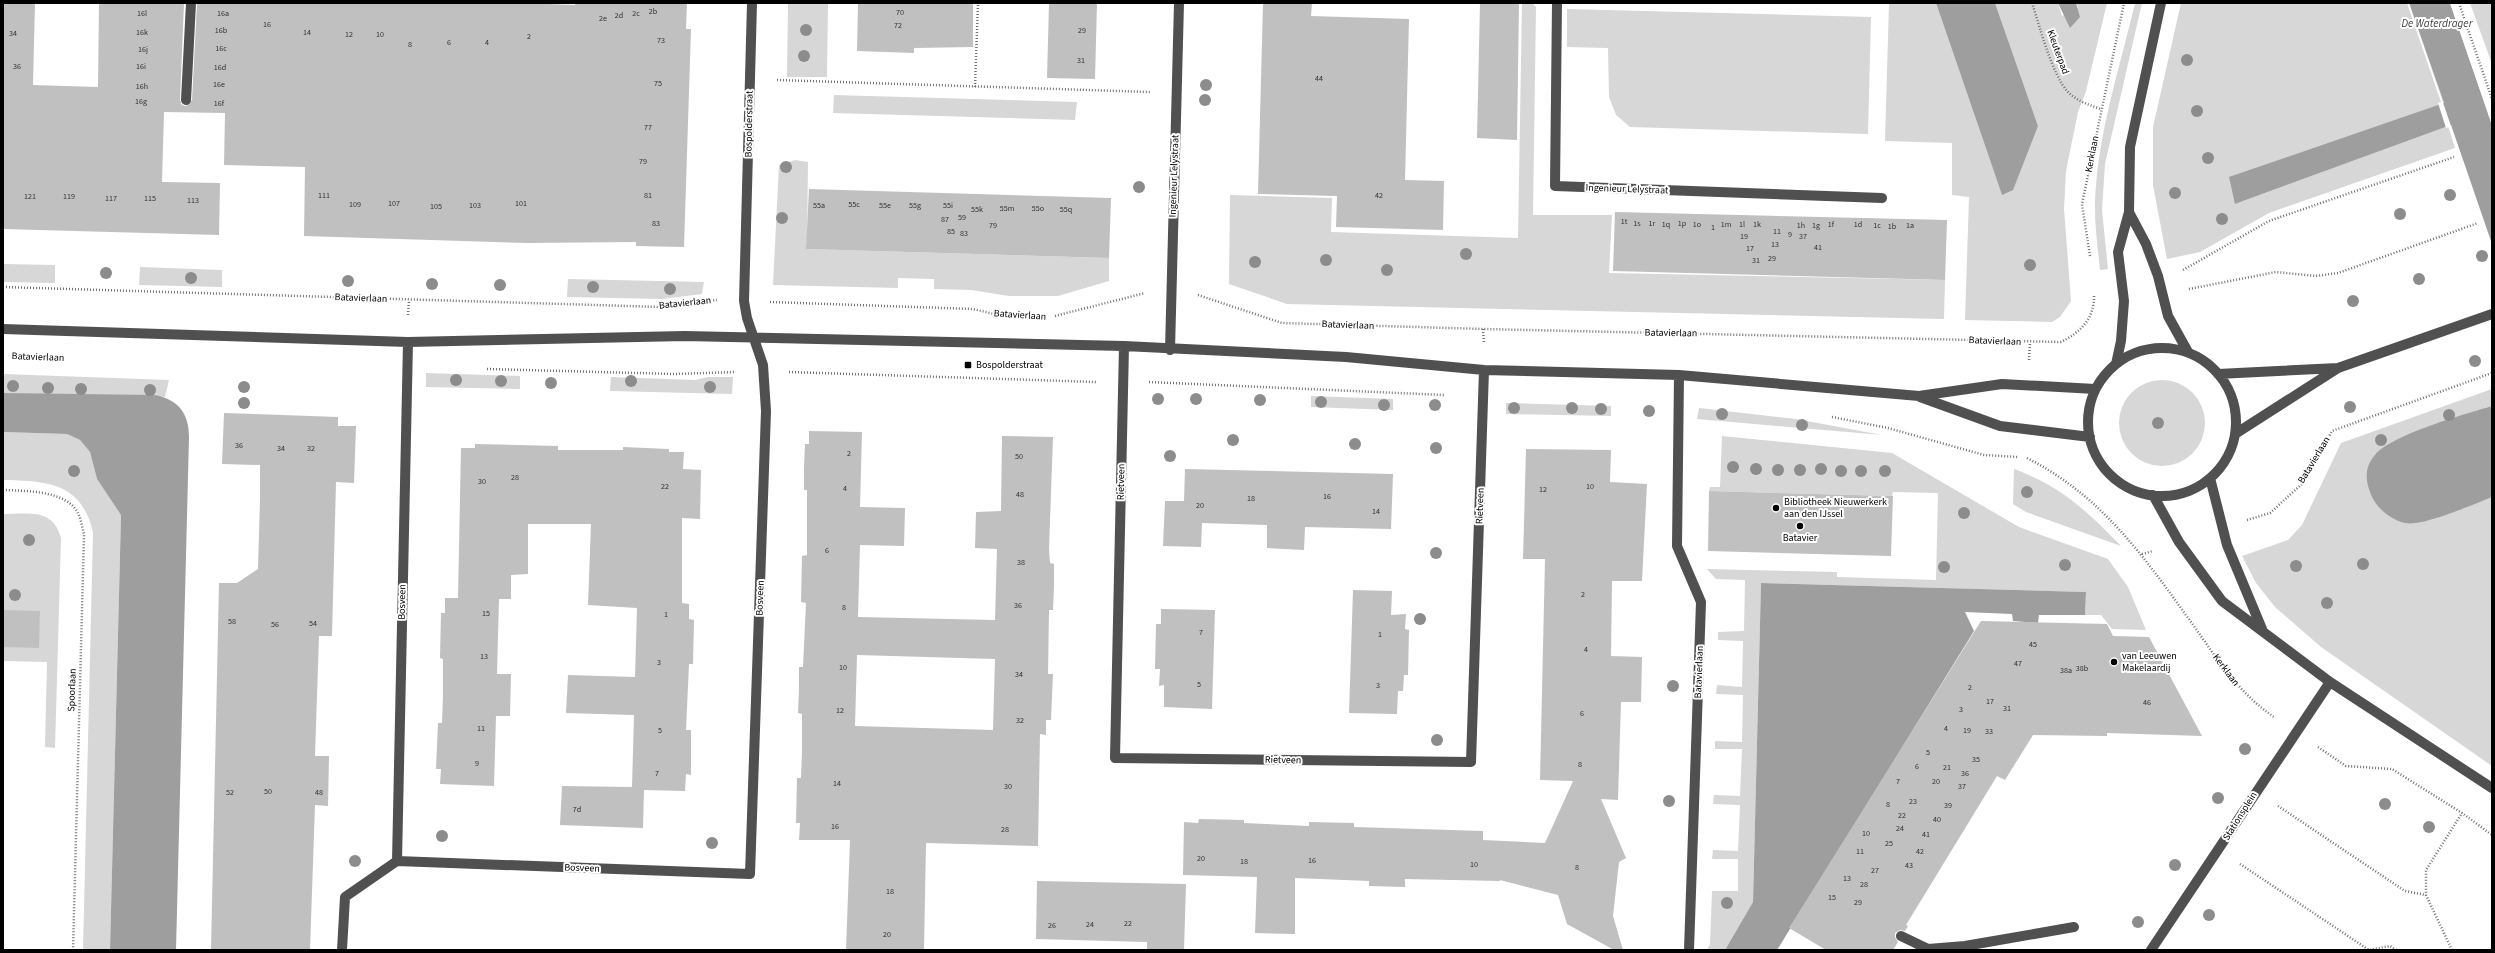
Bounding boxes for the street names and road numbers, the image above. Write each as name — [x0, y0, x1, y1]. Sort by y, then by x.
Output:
street label: Kleuterpad — [2043, 28, 2073, 76]
street label: Bospolderstraat — [741, 90, 757, 158]
street label: Ingenieur Lelystraat — [1166, 134, 1182, 218]
street label: Kerklaan — [2082, 134, 2102, 174]
street label: Ingenieur Lelystraat — [1585, 181, 1669, 197]
street label: Batavierlaan — [334, 290, 388, 306]
street label: Batavierlaan — [658, 293, 712, 313]
street label: Batavierlaan — [993, 306, 1047, 324]
street label: Batavierlaan — [1321, 317, 1375, 333]
street label: Batavierlaan — [1645, 326, 1697, 340]
street label: Batavierlaan — [1968, 333, 2022, 349]
street label: Batavierlaan — [11, 349, 65, 365]
street label: Batavierlaan — [2294, 434, 2334, 486]
street label: Rietveen — [1114, 464, 1128, 500]
street label: Rietveen — [1472, 488, 1488, 524]
street label: Bosveen — [752, 580, 768, 616]
street label: Bosveen — [395, 584, 409, 620]
street label: Batavierlaan — [1691, 645, 1707, 699]
street label: Kerklaan — [2209, 651, 2243, 689]
street label: Spoorlaan — [64, 668, 80, 712]
street label: Rietveen — [1265, 753, 1301, 767]
street label: Stationsplein — [2219, 789, 2261, 843]
street label: Bosveen — [564, 860, 600, 876]

